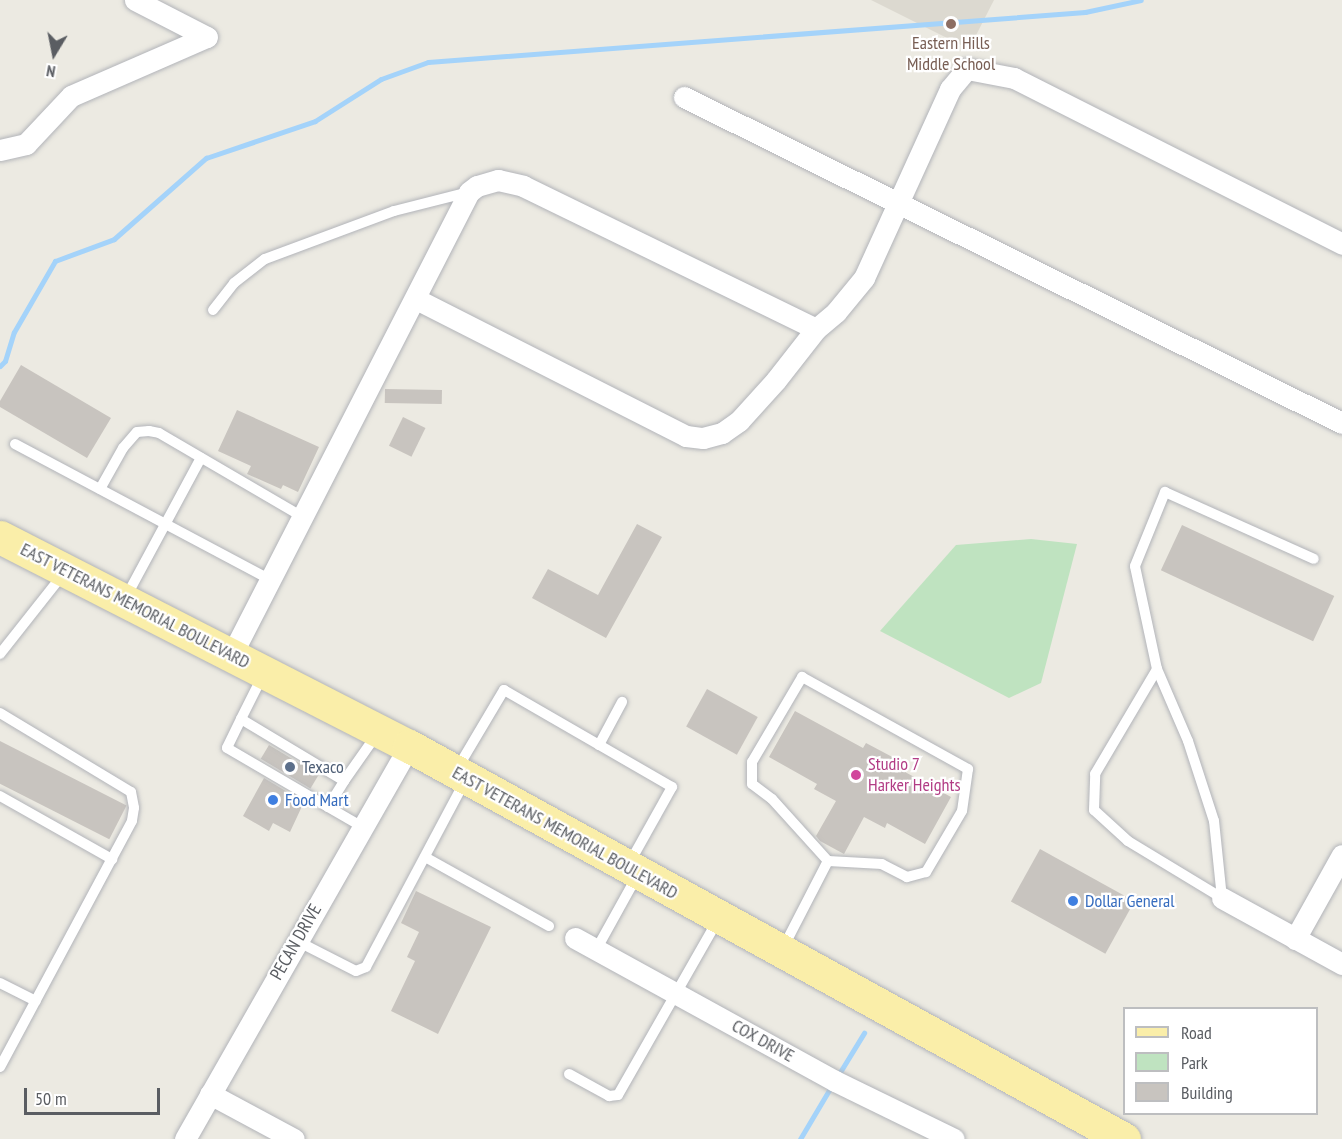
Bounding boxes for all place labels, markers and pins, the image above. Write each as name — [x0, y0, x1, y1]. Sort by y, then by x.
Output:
marker: Eastern Hills Middle School — [944, 17, 958, 31]
place label: Eastern Hills Middle School — [907, 33, 995, 76]
place label: Studio 7 Harker Heights — [868, 754, 960, 796]
place label: Texaco — [302, 756, 344, 778]
marker: Texaco — [283, 760, 297, 774]
marker: Studio 7 Harker Heights — [849, 768, 863, 782]
place label: Food Mart — [285, 789, 349, 811]
marker: Food Mart — [266, 793, 280, 807]
place label: Dollar General — [1085, 890, 1175, 912]
marker: Dollar General — [1066, 894, 1080, 908]

